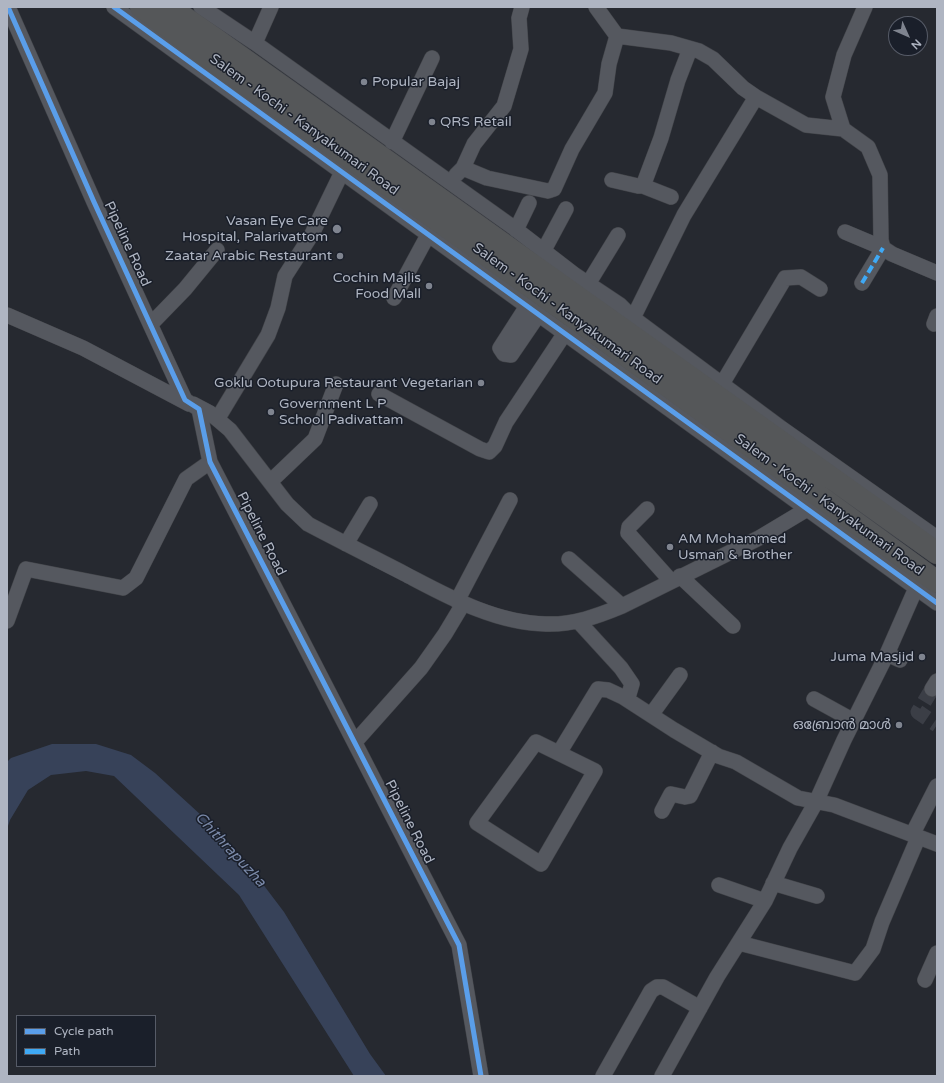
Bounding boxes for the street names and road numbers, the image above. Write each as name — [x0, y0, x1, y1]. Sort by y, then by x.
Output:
street label: Salem - Kochi - Kanyakumari Road — [206, 51, 402, 199]
street label: Pipeline Road — [100, 199, 154, 289]
street label: Salem - Kochi - Kanyakumari Road — [469, 240, 665, 388]
street label: Salem - Kochi - Kanyakumari Road — [731, 431, 927, 579]
street label: Pipeline Road — [233, 489, 289, 579]
street label: Pipeline Road — [381, 777, 437, 867]

